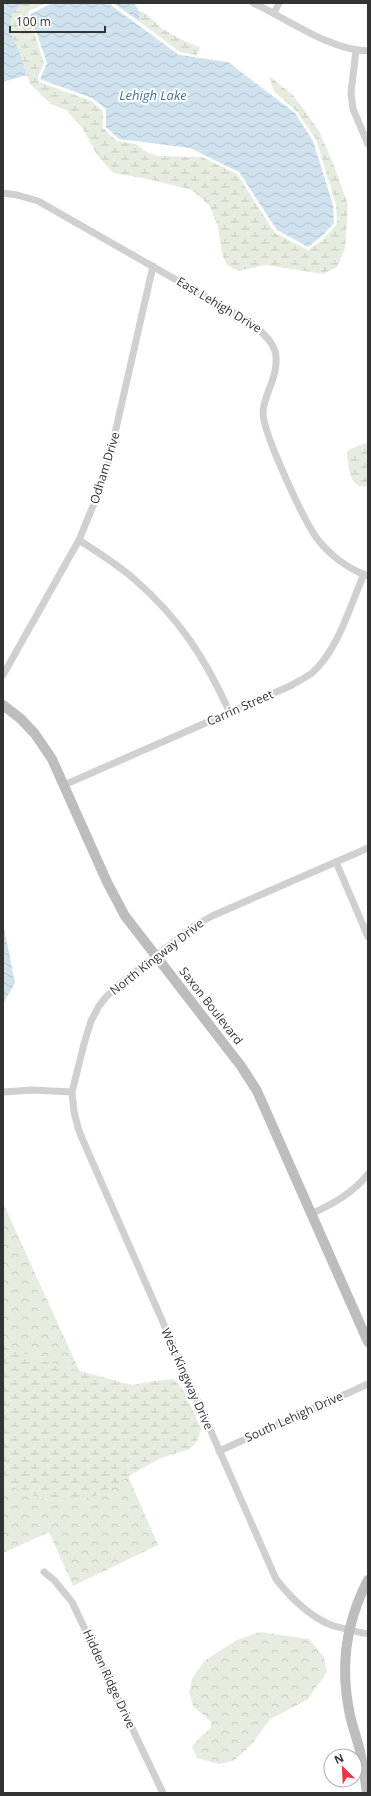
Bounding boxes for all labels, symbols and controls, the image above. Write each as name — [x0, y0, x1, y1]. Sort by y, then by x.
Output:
scale bar — [10, 8, 105, 34]
text: 100 m — [16, 13, 51, 30]
water label: Lehigh Lake — [119, 86, 187, 104]
street label: East Lehigh Drive — [174, 273, 265, 337]
street label: Odham Drive — [86, 430, 124, 506]
street label: Carrin Street — [204, 685, 276, 730]
street label: North Kingway Drive — [106, 914, 207, 999]
street label: Saxon Boulevard — [176, 963, 247, 1048]
street label: West Kingway Drive — [157, 1325, 218, 1433]
street label: South Lehigh Drive — [242, 1387, 346, 1446]
street label: Hidden Ridge Drive — [79, 1627, 140, 1731]
north arrow — [323, 1748, 363, 1788]
text: N — [332, 1750, 346, 1767]

